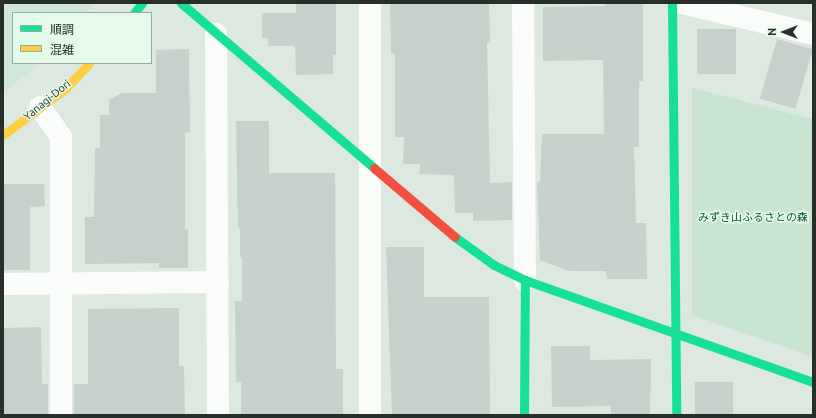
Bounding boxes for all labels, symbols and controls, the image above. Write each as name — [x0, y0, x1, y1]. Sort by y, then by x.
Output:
legend — [12, 12, 152, 64]
north arrow — [764, 12, 804, 52]
text: 順調 — [50, 23, 74, 36]
text: N — [766, 28, 778, 36]
text: 混雑 — [50, 43, 74, 56]
street label: Yanagi-Dori — [21, 77, 73, 123]
park label: みずき山ふるさとの森 — [698, 210, 808, 224]

